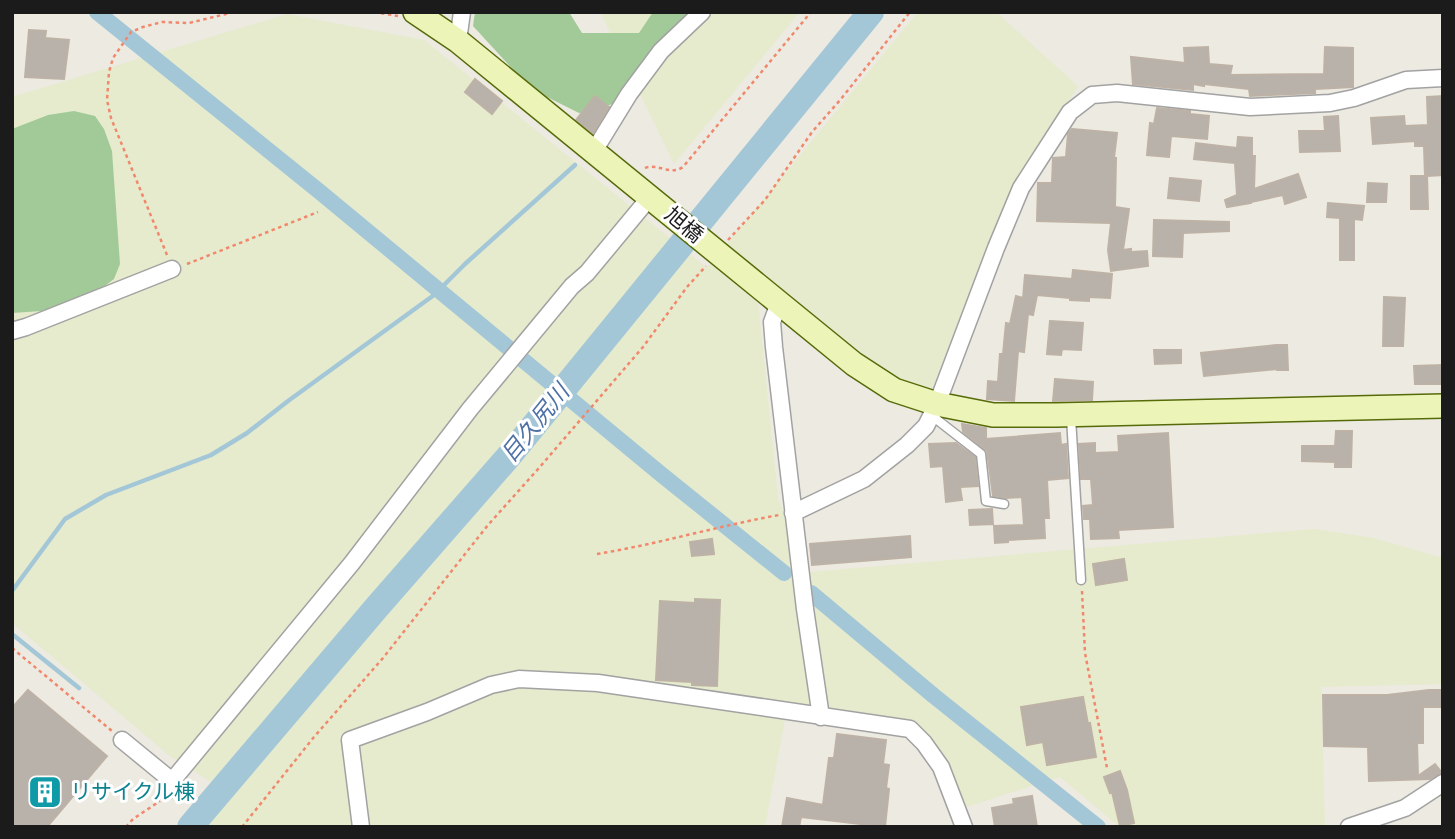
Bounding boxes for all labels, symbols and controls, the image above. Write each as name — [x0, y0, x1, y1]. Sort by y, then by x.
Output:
street label: 旭橋 — [660, 202, 708, 248]
water label: 目久尻川 — [496, 377, 577, 468]
building icon: リサイクル棟 — [26, 773, 64, 811]
place label: リサイクル棟 — [70, 780, 195, 804]

